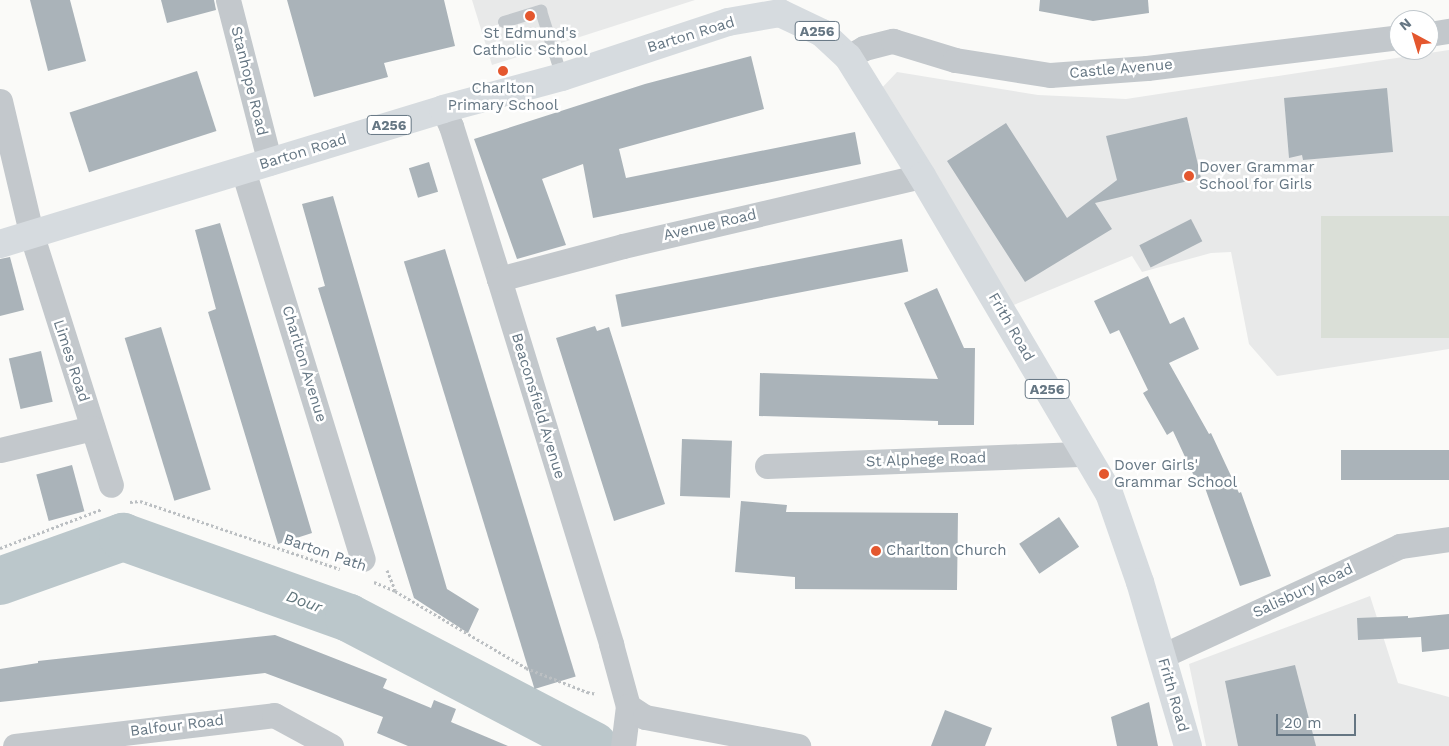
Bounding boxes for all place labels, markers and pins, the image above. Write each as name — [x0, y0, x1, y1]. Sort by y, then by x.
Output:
marker: St Edmund's Catholic School — [524, 10, 536, 22]
place label: St Edmund's Catholic School — [472, 24, 588, 59]
marker: Charlton Primary School — [497, 65, 509, 77]
place label: Charlton Primary School — [448, 79, 558, 114]
place label: Dover Grammar School for Girls — [1199, 158, 1315, 193]
marker: Dover Grammar School for Girls — [1183, 170, 1195, 182]
place label: Dover Girls' Grammar School — [1114, 456, 1237, 491]
marker: Dover Girls' Grammar School — [1098, 468, 1110, 480]
place label: Charlton Church — [886, 542, 1007, 560]
marker: Charlton Church — [870, 545, 882, 557]

